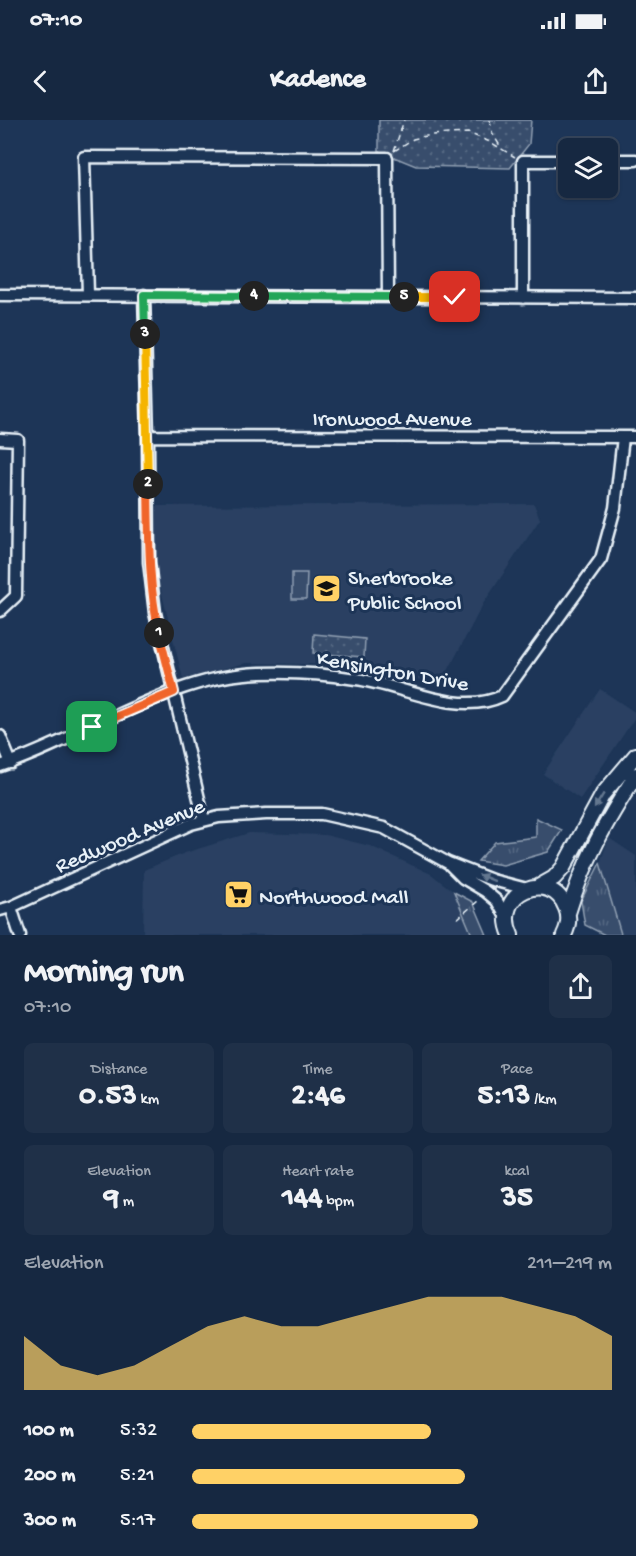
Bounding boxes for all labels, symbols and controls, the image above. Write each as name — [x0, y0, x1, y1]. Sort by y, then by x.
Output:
text: 07:10 — [30, 8, 82, 34]
icon: back — [24, 65, 57, 98]
text: Kadence — [270, 65, 366, 97]
icon: share — [579, 65, 612, 98]
map controls — [558, 138, 618, 198]
button: layers — [558, 138, 618, 198]
pin — [429, 271, 480, 322]
icon: check — [438, 280, 471, 313]
pin: 4 — [239, 281, 269, 311]
pin: 5 — [389, 282, 419, 312]
text: 4 — [250, 286, 258, 305]
text: 5 — [400, 287, 408, 306]
pin: 3 — [130, 319, 160, 349]
text: 3 — [141, 324, 149, 343]
street label: Ironwood Avenue — [312, 408, 472, 434]
pin: 2 — [133, 469, 163, 499]
text: 2 — [144, 474, 152, 493]
place label: Sherbrooke Public School — [347, 567, 462, 618]
school or university icon: Sherbrooke Public School — [311, 573, 343, 605]
pin: 1 — [144, 618, 174, 648]
text: 1 — [156, 623, 162, 642]
street label: Kensington Drive — [314, 647, 471, 699]
pin — [66, 701, 117, 752]
icon: arrive — [75, 710, 108, 743]
one-way arrow — [594, 792, 605, 809]
street label: Redwood Avenue — [52, 794, 210, 881]
one-way arrow — [478, 873, 496, 882]
supermarket icon: Northwood Mall — [222, 879, 254, 911]
place label: Northwood Mall — [259, 886, 409, 912]
text: Morning run — [24, 955, 184, 993]
button: share — [549, 955, 612, 1018]
text: 07:10 — [24, 997, 71, 1020]
text: Distance — [91, 1061, 147, 1080]
text: Time — [303, 1061, 333, 1080]
text: Pace — [501, 1061, 533, 1080]
text: 0.53 — [79, 1080, 137, 1115]
text: 2:46 — [291, 1080, 345, 1115]
text: 5:13 — [477, 1080, 530, 1115]
text: km — [137, 1091, 159, 1110]
text: /km — [530, 1091, 557, 1110]
text: Elevation — [87, 1163, 151, 1182]
text: Heart rate — [282, 1163, 354, 1182]
text: kcal — [505, 1163, 529, 1182]
text: 9 — [104, 1182, 119, 1217]
text: 144 — [282, 1182, 323, 1217]
text: 35 — [501, 1182, 533, 1217]
text: m — [119, 1193, 134, 1212]
text: bpm — [323, 1193, 354, 1212]
text: Elevation — [24, 1253, 104, 1276]
text: 211–219 m — [527, 1253, 612, 1276]
text: 100 m — [24, 1420, 74, 1443]
text: 5:32 — [120, 1420, 157, 1443]
text: 200 m — [24, 1465, 75, 1488]
text: 5:21 — [120, 1465, 155, 1488]
text: 300 m — [24, 1510, 76, 1533]
text: 5:17 — [120, 1510, 155, 1533]

